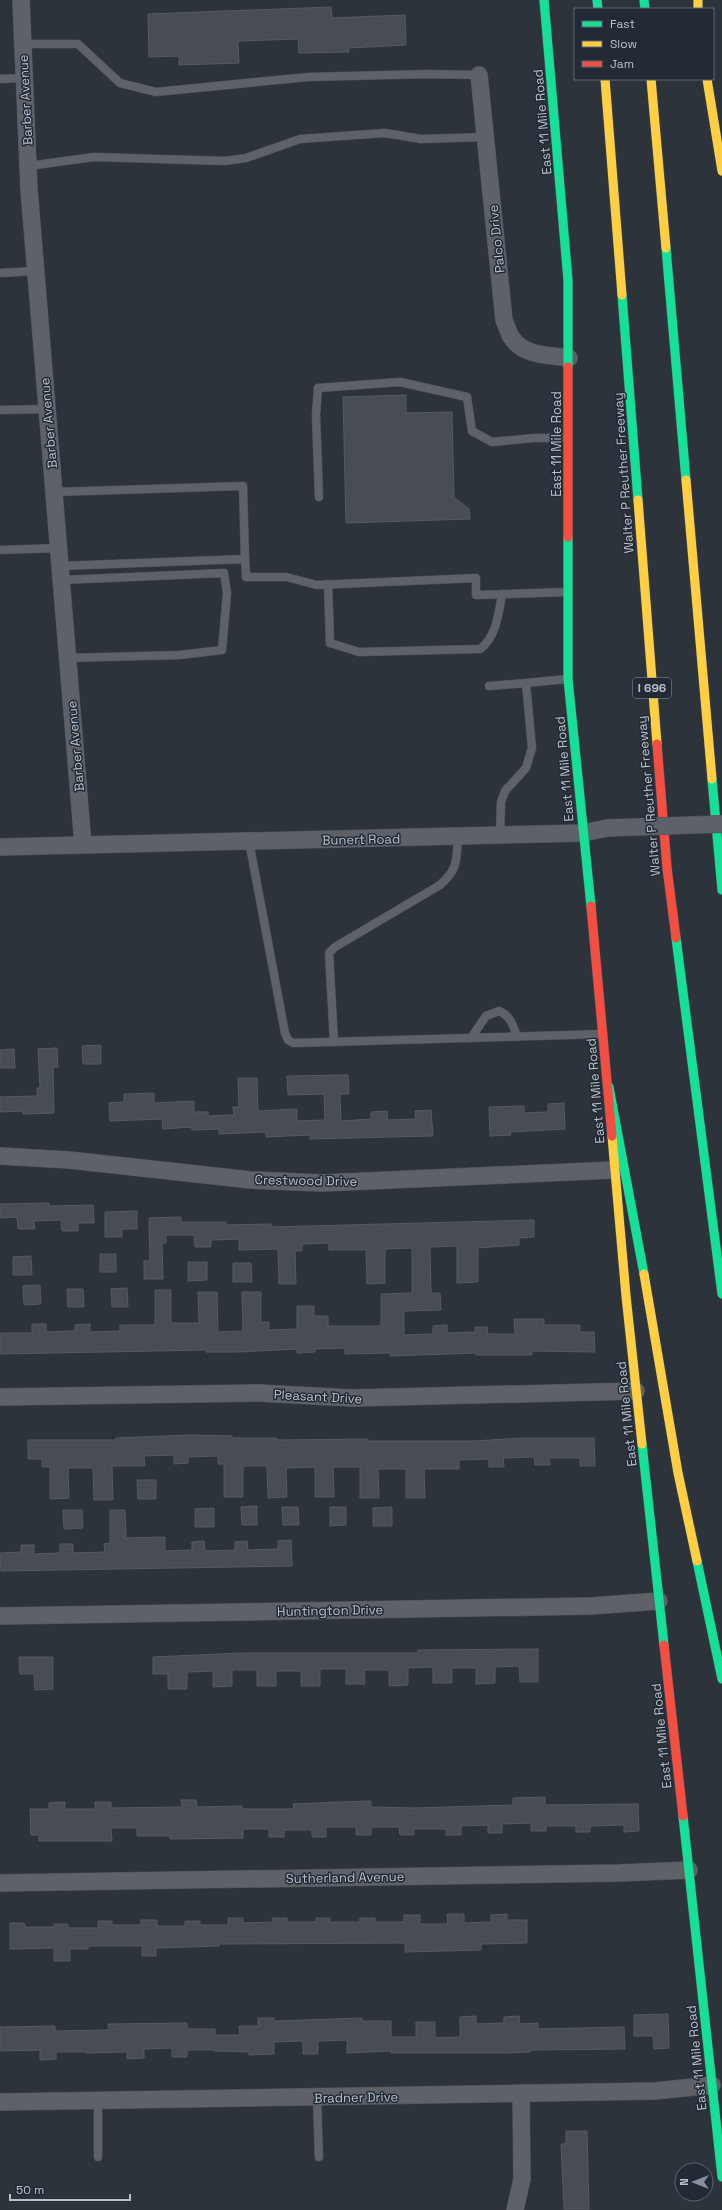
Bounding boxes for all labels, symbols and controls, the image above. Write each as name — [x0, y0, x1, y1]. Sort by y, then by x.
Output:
legend — [574, 8, 714, 80]
text: Fast — [610, 16, 635, 32]
text: Slow — [610, 36, 637, 52]
street label: Barber Avenue — [15, 54, 36, 146]
text: Jam — [610, 56, 634, 72]
street label: East 11 Mile Road — [529, 69, 556, 175]
street label: Palco Drive — [484, 204, 509, 274]
street label: Barber Avenue — [36, 377, 61, 469]
street label: East 11 Mile Road — [548, 391, 565, 497]
street label: Walter P Reuther Freeway — [609, 392, 638, 554]
road number: I 696 — [633, 678, 671, 698]
street label: Barber Avenue — [63, 700, 88, 792]
street label: Walter P Reuther Freeway — [633, 715, 664, 877]
street label: East 11 Mile Road — [551, 716, 578, 822]
street label: Bunert Road — [322, 830, 400, 849]
street label: East 11 Mile Road — [582, 1038, 609, 1144]
street label: Crestwood Drive — [255, 1171, 357, 1190]
street label: East 11 Mile Road — [613, 1361, 640, 1467]
street label: Pleasant Drive — [273, 1386, 363, 1407]
street label: Huntington Drive — [277, 1601, 383, 1620]
street label: East 11 Mile Road — [648, 1683, 675, 1789]
street label: Sutherland Avenue — [286, 1868, 404, 1887]
street label: East 11 Mile Road — [683, 2005, 710, 2111]
street label: Bradner Drive — [314, 2088, 398, 2107]
north arrow — [674, 2162, 714, 2202]
scale bar — [10, 2176, 130, 2202]
text: N — [677, 2178, 691, 2186]
text: 50 m — [16, 2182, 44, 2198]

